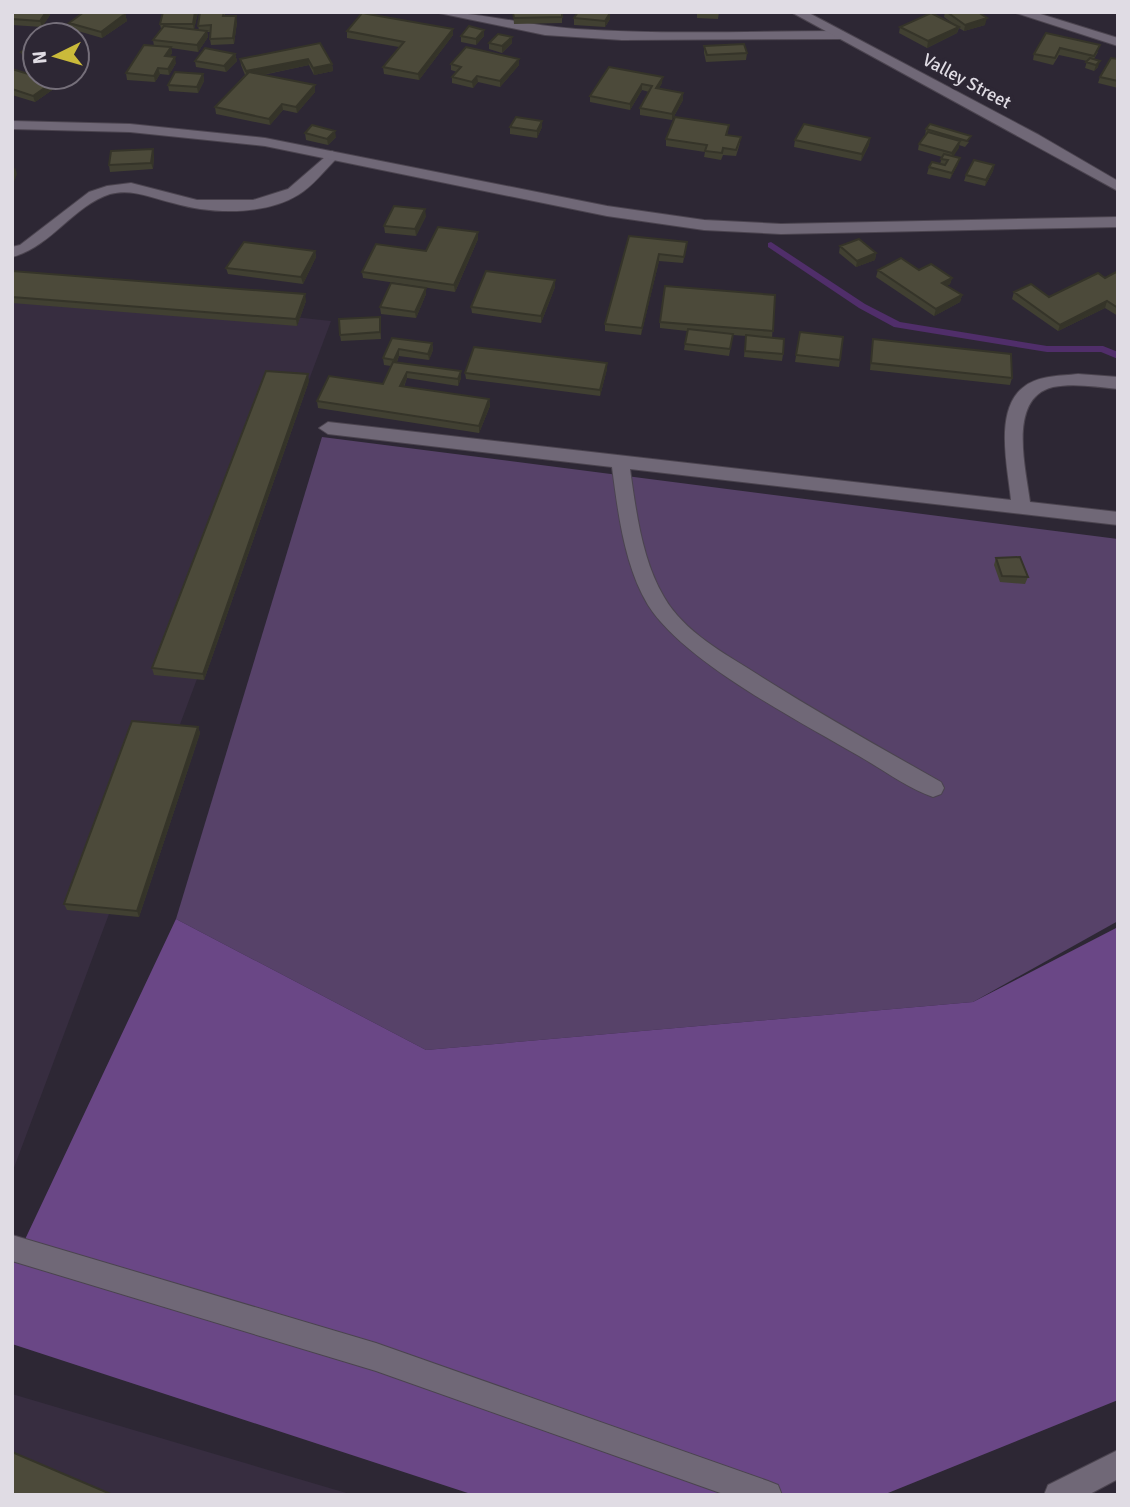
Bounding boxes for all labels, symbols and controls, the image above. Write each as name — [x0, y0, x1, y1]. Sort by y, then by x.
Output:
north arrow — [21, 21, 91, 91]
street label: Valley Street — [919, 49, 1015, 113]
text: N — [28, 50, 53, 65]

